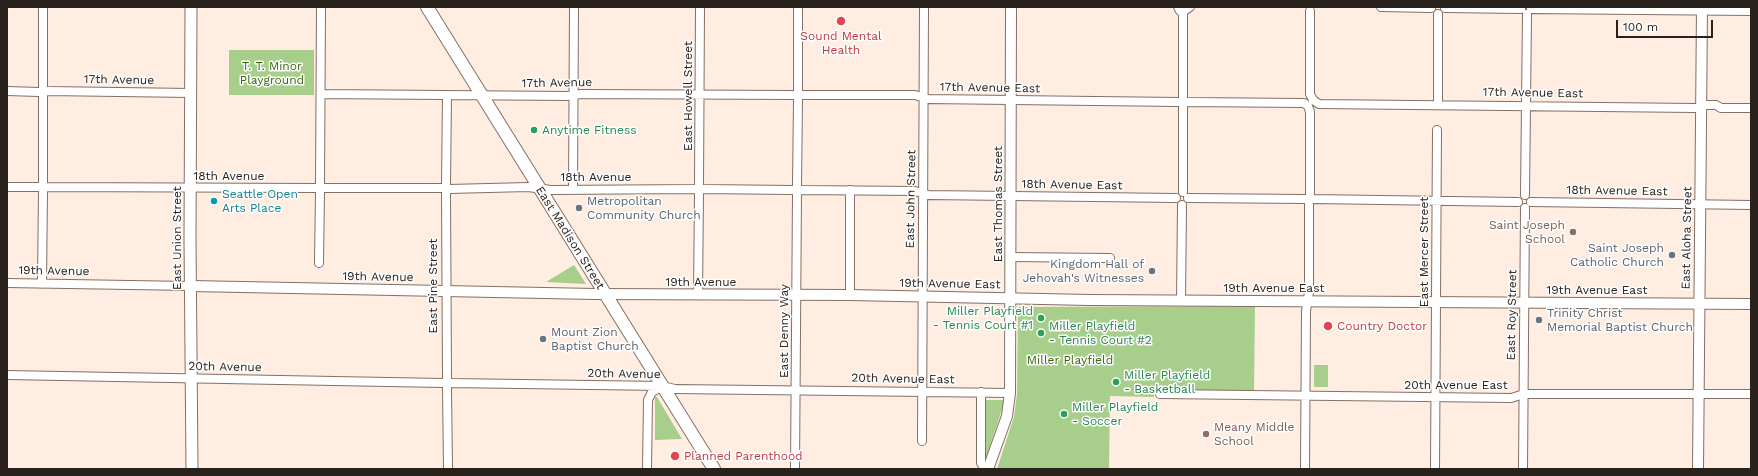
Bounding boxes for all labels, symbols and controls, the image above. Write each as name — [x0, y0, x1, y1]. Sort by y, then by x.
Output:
scale bar — [1618, 12, 1715, 38]
marker: Sound Mental Health — [835, 15, 847, 27]
text: 100 m — [1623, 20, 1658, 34]
place label: Sound Mental Health — [800, 29, 882, 57]
street label: East Howell Street — [681, 41, 695, 151]
park label: T. T. Minor Playground — [240, 59, 304, 87]
street label: 17th Avenue — [84, 72, 154, 88]
street label: 17th Avenue — [522, 75, 592, 91]
street label: 17th Avenue East — [940, 80, 1040, 96]
street label: 17th Avenue East — [1483, 85, 1583, 101]
place label: Anytime Fitness — [542, 123, 637, 137]
marker: Anytime Fitness — [529, 125, 539, 135]
street label: East Thomas Street — [991, 146, 1005, 262]
street label: East John Street — [903, 149, 919, 249]
street label: 18th Avenue — [193, 169, 265, 183]
street label: 18th Avenue — [560, 170, 632, 184]
street label: 18th Avenue East — [1021, 177, 1123, 193]
street label: 18th Avenue East — [1566, 183, 1668, 199]
street label: East Madison Street — [532, 184, 608, 292]
street label: East Union Street — [170, 186, 184, 290]
street label: East Aloha Street — [1679, 186, 1695, 290]
place label: Seattle Open Arts Place — [222, 187, 298, 215]
place label: Metropolitan Community Church — [587, 194, 701, 222]
marker: Seattle Open Arts Place — [209, 196, 219, 206]
street label: East Mercer Street — [1417, 197, 1431, 307]
marker: Metropolitan Community Church — [574, 203, 584, 213]
place label: Saint Joseph School — [1489, 218, 1565, 246]
marker: Saint Joseph School — [1568, 227, 1578, 237]
street label: East Pine Street — [426, 239, 440, 333]
place label: Saint Joseph Catholic Church — [1570, 241, 1664, 269]
marker: Saint Joseph Catholic Church — [1667, 250, 1677, 260]
place label: Kingdom Hall of Jehovah's Witnesses — [1023, 257, 1144, 285]
street label: 19th Avenue — [18, 263, 90, 279]
marker: Kingdom Hall of Jehovah's Witnesses — [1147, 266, 1157, 276]
street label: 19th Avenue — [342, 269, 414, 285]
street label: East Roy Street — [1504, 269, 1520, 361]
street label: 19th Avenue — [665, 275, 737, 289]
street label: 19th Avenue East — [899, 276, 1001, 292]
street label: 19th Avenue East — [1224, 281, 1324, 295]
street label: 19th Avenue East — [1547, 283, 1647, 297]
street label: East Denny Way — [777, 284, 791, 378]
place label: Miller Playfield - Tennis Court #1 — [933, 304, 1033, 332]
place label: Trinity Christ Memorial Baptist Church — [1547, 306, 1693, 334]
marker: Miller Playfield - Tennis Court #1 — [1036, 313, 1046, 323]
marker: Trinity Christ Memorial Baptist Church — [1534, 315, 1544, 325]
place label: Miller Playfield - Tennis Court #2 — [1049, 319, 1152, 347]
place label: Country Doctor — [1337, 319, 1427, 333]
marker: Country Doctor — [1322, 320, 1334, 332]
place label: Mount Zion Baptist Church — [551, 325, 639, 353]
marker: Miller Playfield - Tennis Court #2 — [1036, 328, 1046, 338]
marker: Mount Zion Baptist Church — [538, 334, 548, 344]
park label: Miller Playfield — [1027, 353, 1113, 367]
street label: 20th Avenue — [188, 359, 262, 375]
street label: 20th Avenue — [587, 366, 661, 382]
place label: Miller Playfield - Basketball — [1124, 368, 1210, 396]
street label: 20th Avenue East — [851, 371, 955, 387]
marker: Miller Playfield - Basketball — [1111, 377, 1121, 387]
street label: 20th Avenue East — [1404, 378, 1508, 392]
place label: Miller Playfield - Soccer — [1072, 400, 1158, 428]
marker: Miller Playfield - Soccer — [1059, 409, 1069, 419]
place label: Meany Middle School — [1214, 420, 1294, 448]
marker: Meany Middle School — [1201, 429, 1211, 439]
place label: Planned Parenthood — [684, 449, 803, 463]
marker: Planned Parenthood — [669, 450, 681, 462]

